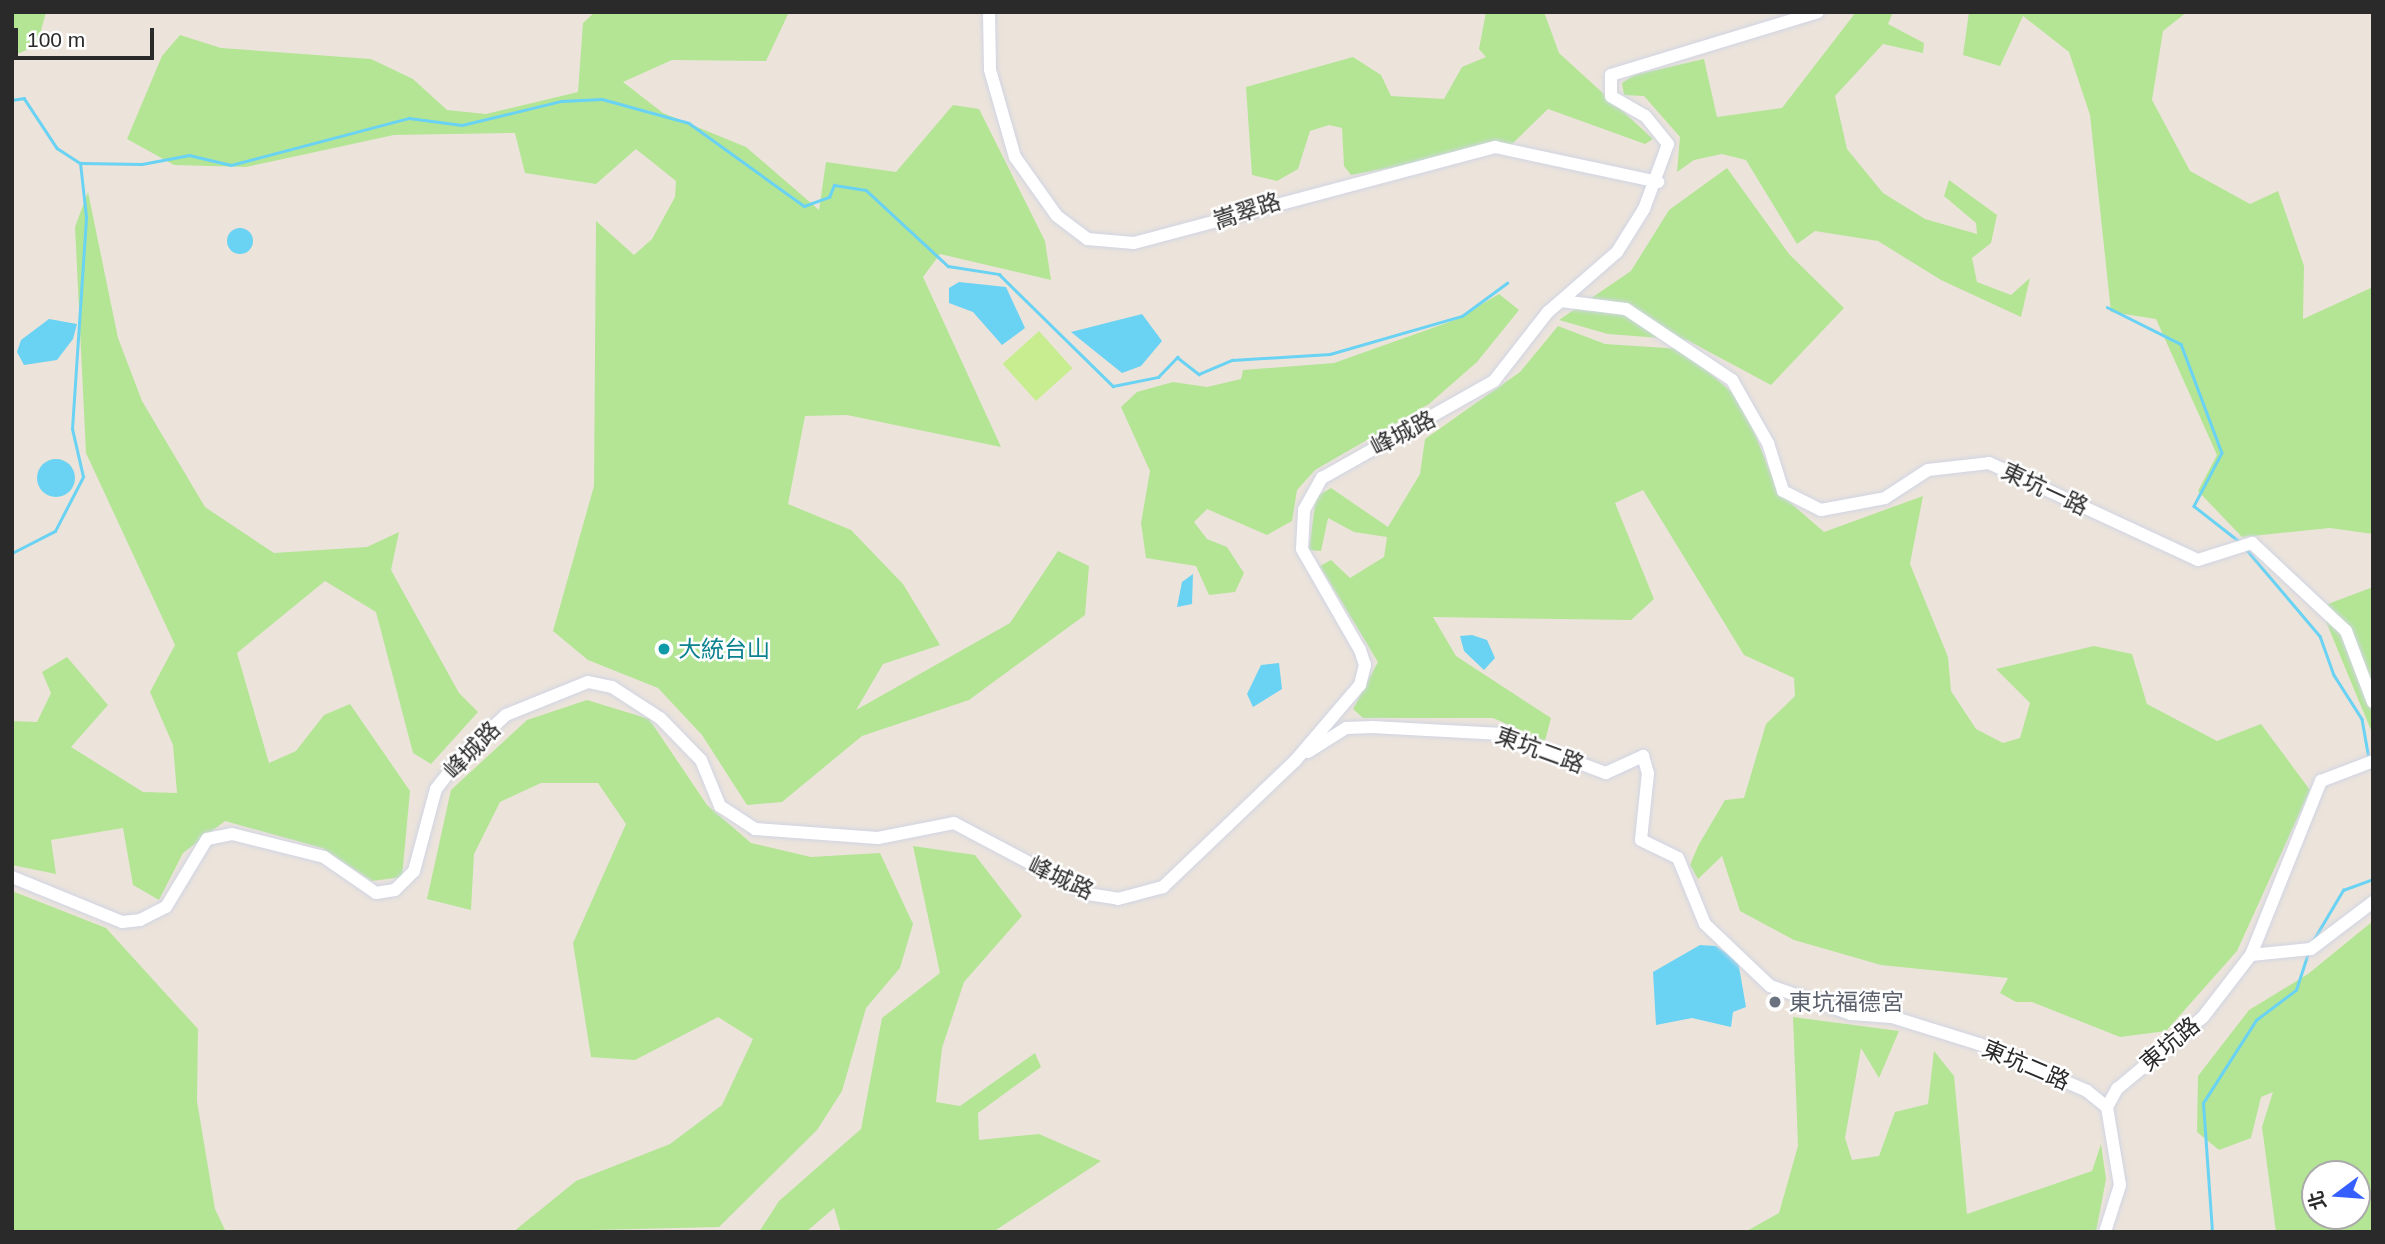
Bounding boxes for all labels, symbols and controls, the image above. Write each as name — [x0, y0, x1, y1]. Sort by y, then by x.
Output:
scale bar — [18, 14, 158, 58]
text: 100 m — [27, 28, 85, 51]
street label: 嵩翠路 — [1210, 187, 1284, 235]
street label: 峰城路 — [1366, 405, 1440, 461]
street label: 東坑一路 — [1997, 457, 2093, 521]
place label: 大統台山 — [678, 635, 770, 663]
marker: 大統台山 — [656, 641, 672, 657]
street label: 峰城路 — [438, 716, 506, 784]
street label: 東坑二路 — [1492, 721, 1588, 779]
street label: 峰城路 — [1024, 851, 1098, 905]
place label: 東坑福德宮 — [1789, 988, 1904, 1016]
marker: 東坑福德宮 — [1767, 994, 1783, 1010]
street label: 東坑路 — [2135, 1011, 2205, 1077]
street label: 東坑二路 — [1978, 1034, 2074, 1096]
north arrow — [2301, 1160, 2371, 1230]
text: 北 — [2305, 1188, 2330, 1212]

